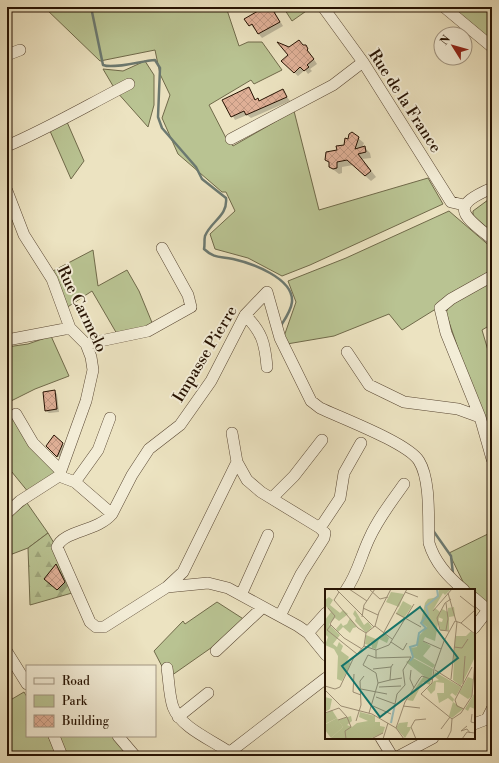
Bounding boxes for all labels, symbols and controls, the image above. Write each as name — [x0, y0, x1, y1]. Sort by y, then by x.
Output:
north arrow — [433, 26, 473, 66]
text: N — [438, 33, 454, 48]
street label: Rue de la France — [364, 46, 446, 156]
street label: Rue Carmelo — [52, 263, 112, 355]
street label: Impasse Pierre — [168, 302, 242, 406]
inset map — [325, 589, 475, 739]
legend — [26, 665, 156, 737]
text: Road — [62, 674, 90, 689]
text: Park — [62, 694, 88, 709]
text: Building — [61, 714, 110, 729]

